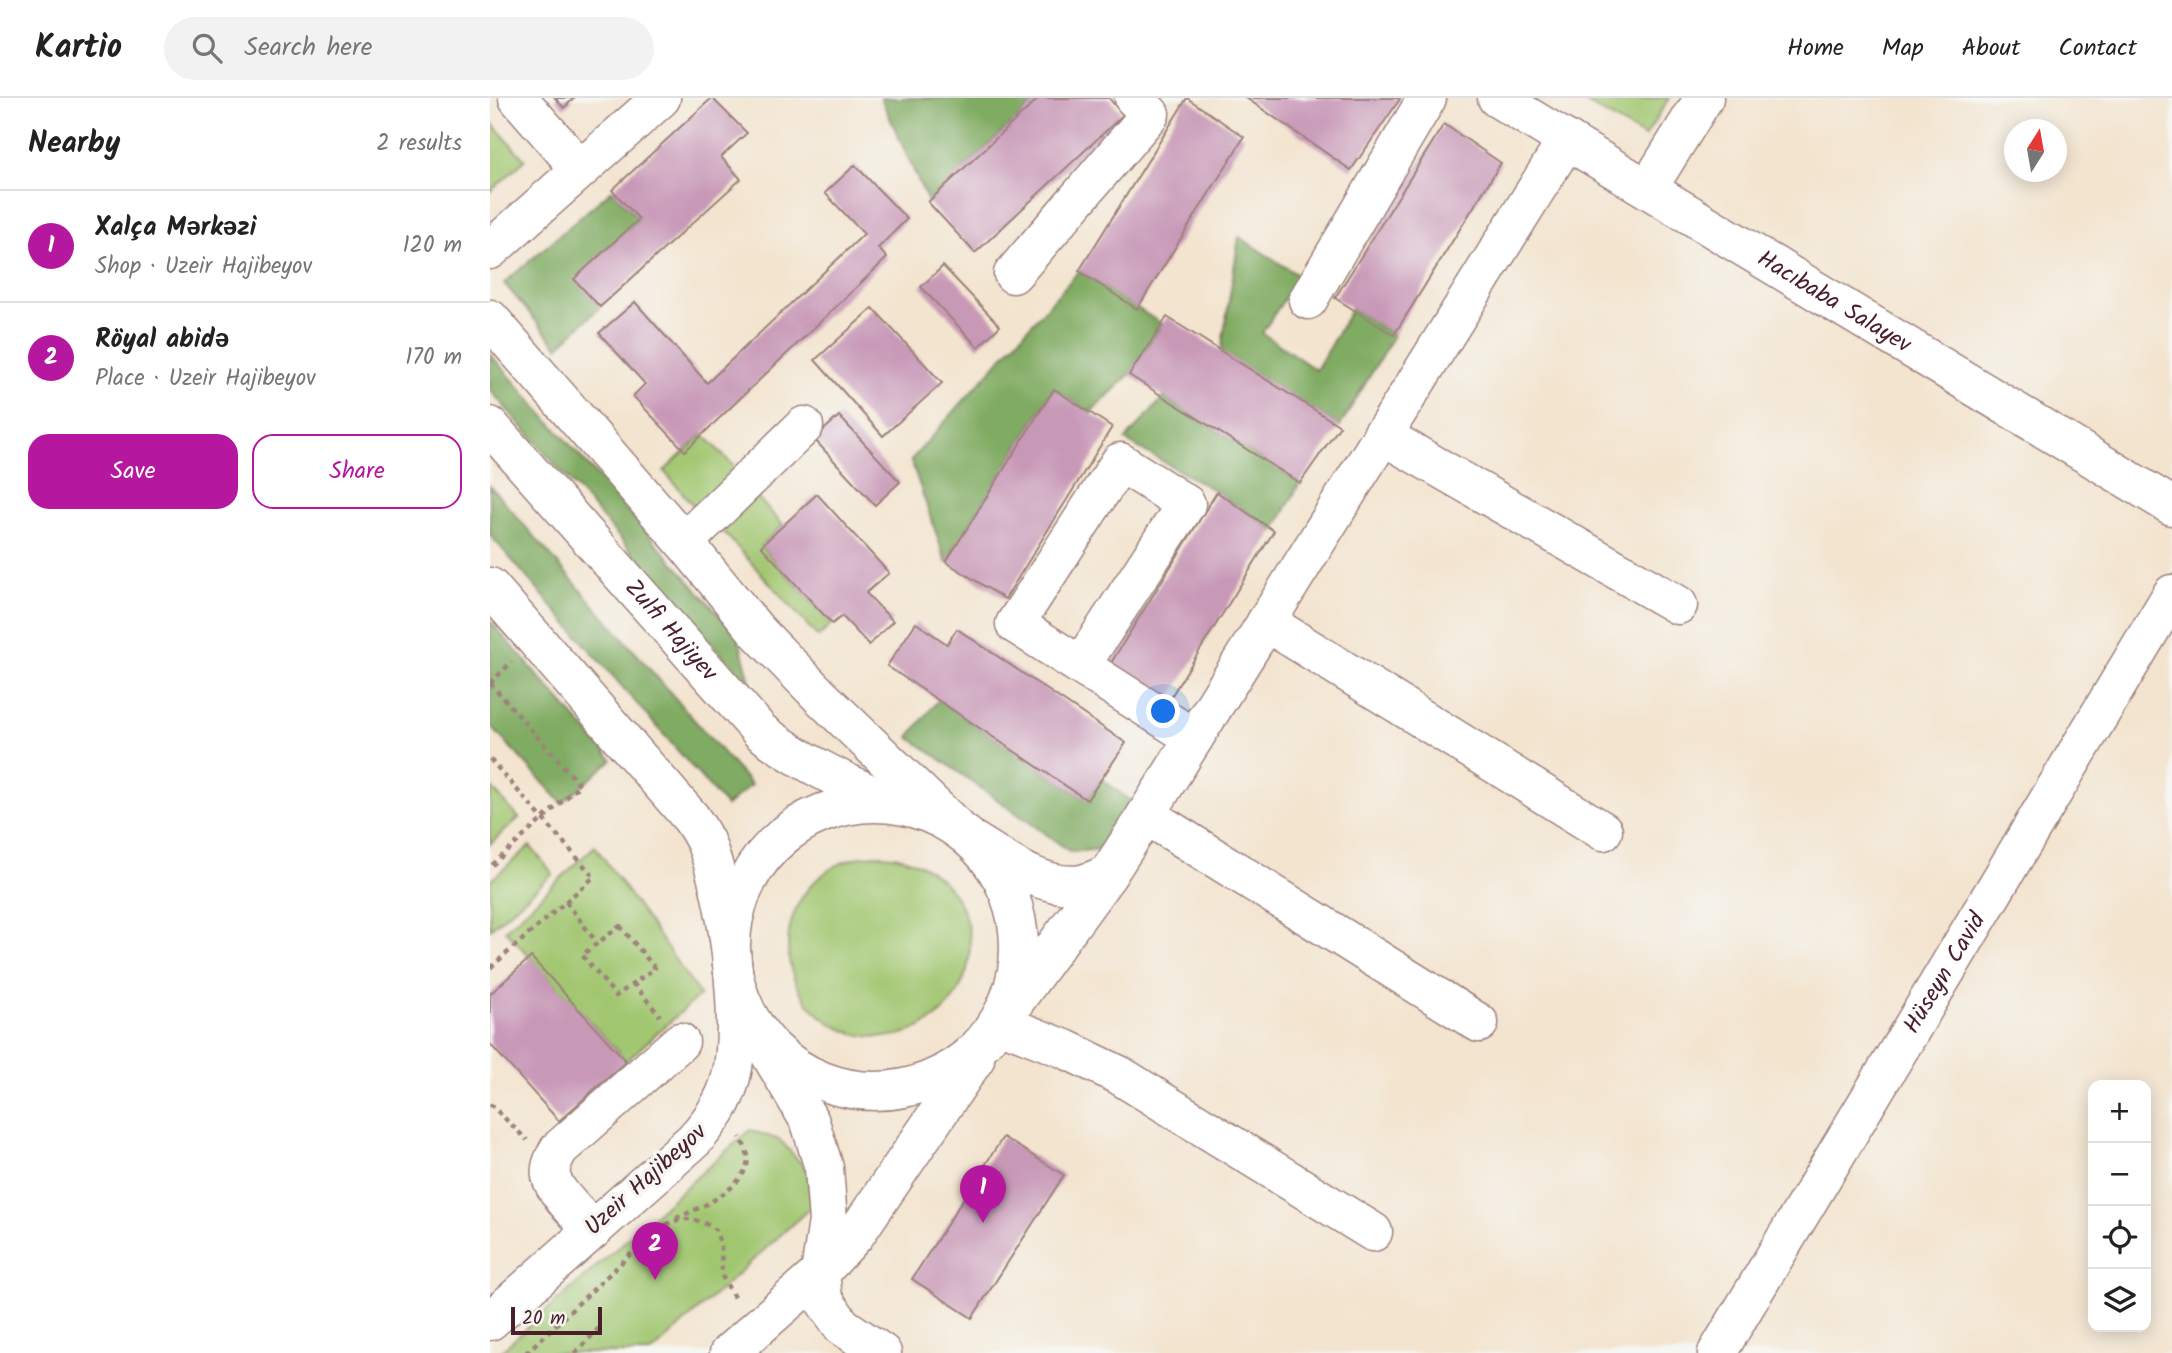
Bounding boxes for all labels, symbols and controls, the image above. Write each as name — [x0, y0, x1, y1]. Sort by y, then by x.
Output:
search box — [164, 17, 654, 80]
text: Kartio — [35, 22, 122, 75]
text: Search here — [244, 27, 372, 69]
icon: search — [188, 29, 226, 67]
text: Home — [1787, 29, 1844, 68]
text: Map — [1882, 29, 1924, 68]
text: About — [1962, 29, 2020, 68]
text: Contact — [2058, 29, 2137, 68]
north arrow — [2004, 119, 2067, 182]
text: Nearby — [28, 120, 120, 168]
text: 2 results — [376, 126, 462, 162]
text: Xalça Mərkəzi — [95, 207, 257, 249]
text: 1 — [48, 228, 54, 264]
text: 120 m — [402, 228, 462, 264]
street label: Hacıbaba Salayev — [1749, 240, 1920, 364]
text: Shop · Uzeir Hajibeyov — [95, 249, 312, 285]
text: Röyal abidə — [95, 319, 229, 361]
text: 2 — [44, 340, 58, 376]
text: 170 m — [405, 340, 462, 376]
text: Place · Uzeir Hajibeyov — [95, 361, 316, 397]
button: Save — [28, 434, 238, 509]
button: Share — [252, 434, 462, 509]
street label: Zulfi Hajiyev — [615, 570, 728, 691]
your location — [1146, 694, 1180, 728]
street label: Hüseyn Cavid — [1893, 904, 1997, 1041]
map controls — [2088, 1080, 2151, 1332]
button: + — [2088, 1080, 2151, 1143]
street label: Uzeir Hajibeyov — [576, 1113, 717, 1246]
button: − — [2088, 1143, 2151, 1206]
pin: 1 — [960, 1165, 1006, 1223]
button: locate — [2088, 1206, 2151, 1269]
pin: 2 — [632, 1222, 678, 1280]
button: layers — [2088, 1269, 2151, 1332]
scale bar — [511, 1304, 602, 1336]
text: 20 m — [522, 1304, 565, 1334]

